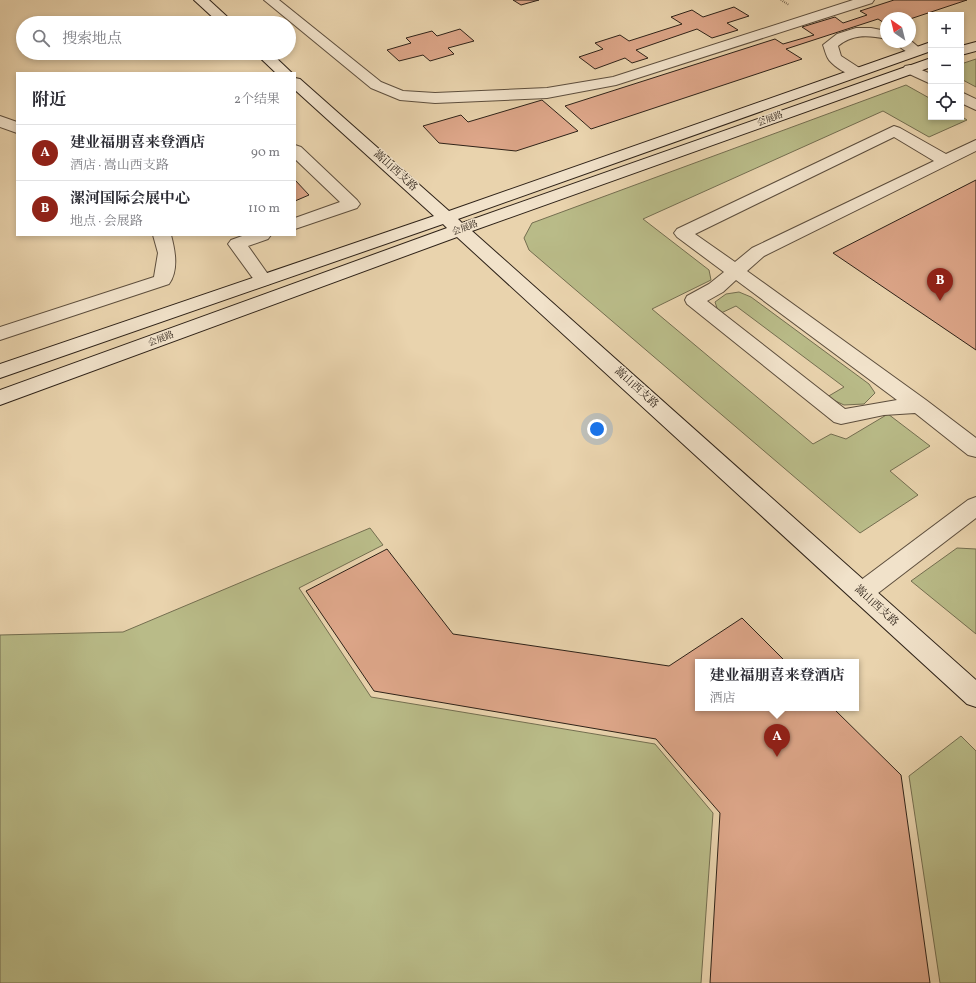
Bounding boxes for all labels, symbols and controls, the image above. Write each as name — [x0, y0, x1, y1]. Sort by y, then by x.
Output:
north arrow — [880, 12, 916, 48]
map controls — [928, 12, 964, 120]
button: + — [928, 12, 964, 48]
search box — [16, 16, 296, 60]
icon: search — [30, 27, 52, 49]
text: 搜索地点 — [62, 29, 122, 50]
button: − — [928, 48, 964, 84]
button: locate — [928, 84, 964, 120]
text: 附近 — [32, 89, 66, 112]
text: 2个结果 — [234, 91, 280, 109]
street label: 会展路 — [755, 108, 785, 130]
text: 建业福朋喜来登酒店 — [70, 133, 205, 154]
text: A — [40, 144, 50, 162]
text: 90 m — [251, 144, 280, 162]
street label: 嵩山西支路 — [370, 147, 420, 195]
text: 酒店 · 嵩山西支路 — [70, 157, 169, 175]
text: 漯河国际会展中心 — [70, 189, 190, 210]
text: B — [41, 200, 49, 218]
text: 110 m — [248, 200, 280, 218]
text: 地点 · 会展路 — [70, 213, 143, 231]
street label: 会展路 — [450, 217, 480, 239]
pin: B — [927, 268, 953, 301]
street label: 会展路 — [146, 328, 176, 350]
street label: 嵩山西支路 — [611, 364, 661, 412]
your location — [587, 419, 607, 439]
street label: 嵩山西支路 — [851, 582, 901, 630]
popup — [695, 659, 859, 711]
text: 建业福朋喜来登酒店 — [709, 666, 845, 687]
text: 酒店 — [709, 690, 736, 708]
pin: A — [764, 724, 790, 757]

